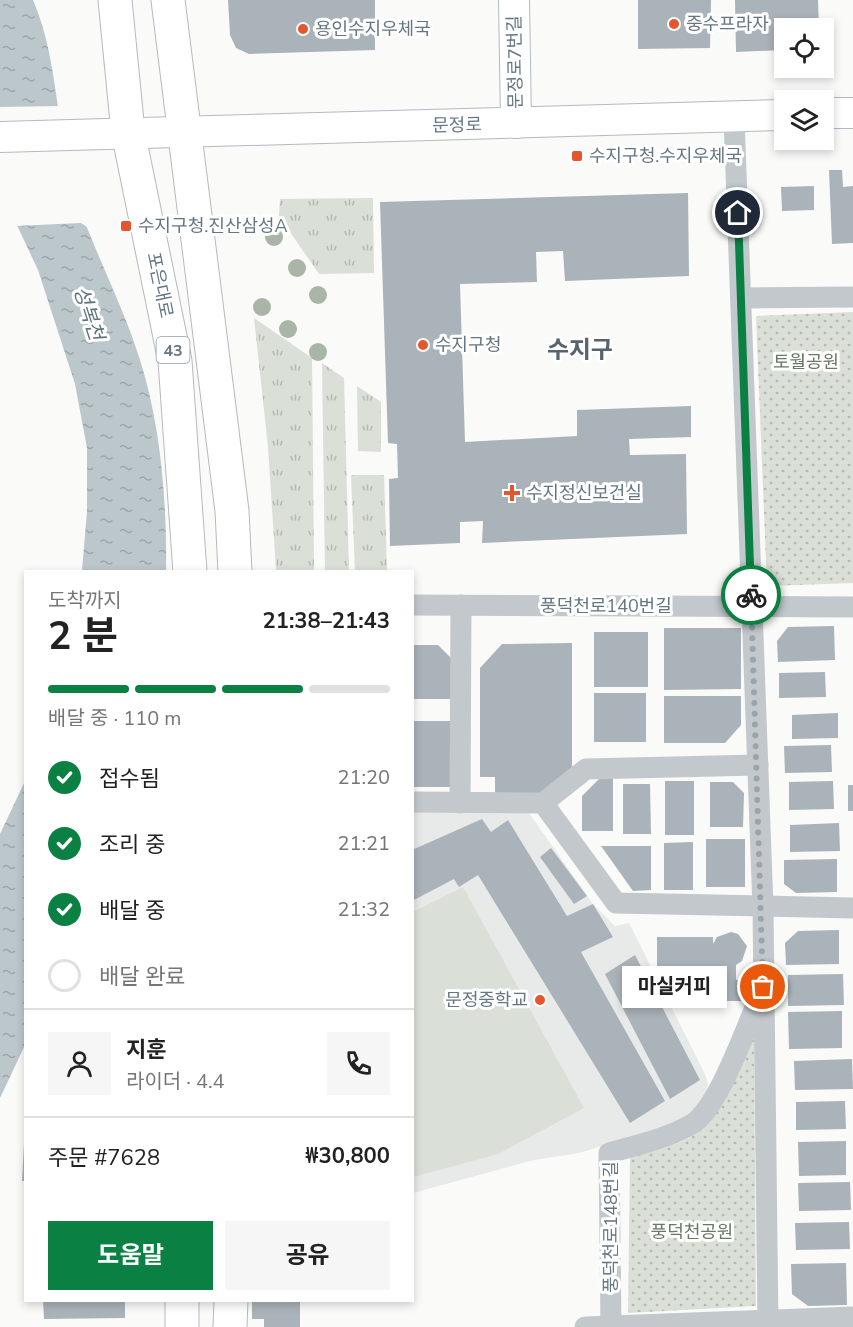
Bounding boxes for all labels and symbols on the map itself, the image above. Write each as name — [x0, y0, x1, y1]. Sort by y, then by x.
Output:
place label: 중수프라자 — [686, 12, 769, 36]
street label: 문정로7번길 — [502, 15, 528, 109]
place label: 용인수지우체국 — [315, 17, 431, 41]
marker: 중수프라자 — [667, 17, 681, 31]
marker: 용인수지우체국 — [296, 22, 310, 36]
street label: 문정로 — [432, 113, 482, 137]
place label: 수지구청.수지우체국 — [589, 144, 742, 168]
marker: 수지구청.수지우체국 — [570, 149, 584, 163]
pin — [712, 187, 763, 238]
place label: 수지구청.진산삼성A — [138, 214, 288, 238]
marker: 수지구청.진산삼성A — [119, 219, 133, 233]
street label: 포은대로 — [141, 250, 179, 320]
water label: 성복천 — [67, 283, 111, 346]
place label: 수지구청 — [435, 333, 501, 357]
district label: 수지구 — [547, 334, 613, 366]
road number: 43 — [156, 337, 190, 363]
marker: 수지구청 — [416, 338, 430, 352]
park label: 토월공원 — [773, 350, 839, 374]
place label: 수지정신보건실 — [526, 481, 642, 505]
marker: 수지정신보건실 — [503, 484, 521, 502]
courier — [721, 565, 781, 625]
street label: 풍덕천로140번길 — [540, 594, 672, 618]
pin — [737, 961, 788, 1012]
callout: 마실커피 — [622, 966, 727, 1008]
place label: 문정중학교 — [445, 988, 528, 1012]
marker: 문정중학교 — [533, 993, 547, 1007]
street label: 풍덕천로148번길 — [599, 1161, 623, 1293]
park label: 풍덕천공원 — [651, 1220, 733, 1244]

